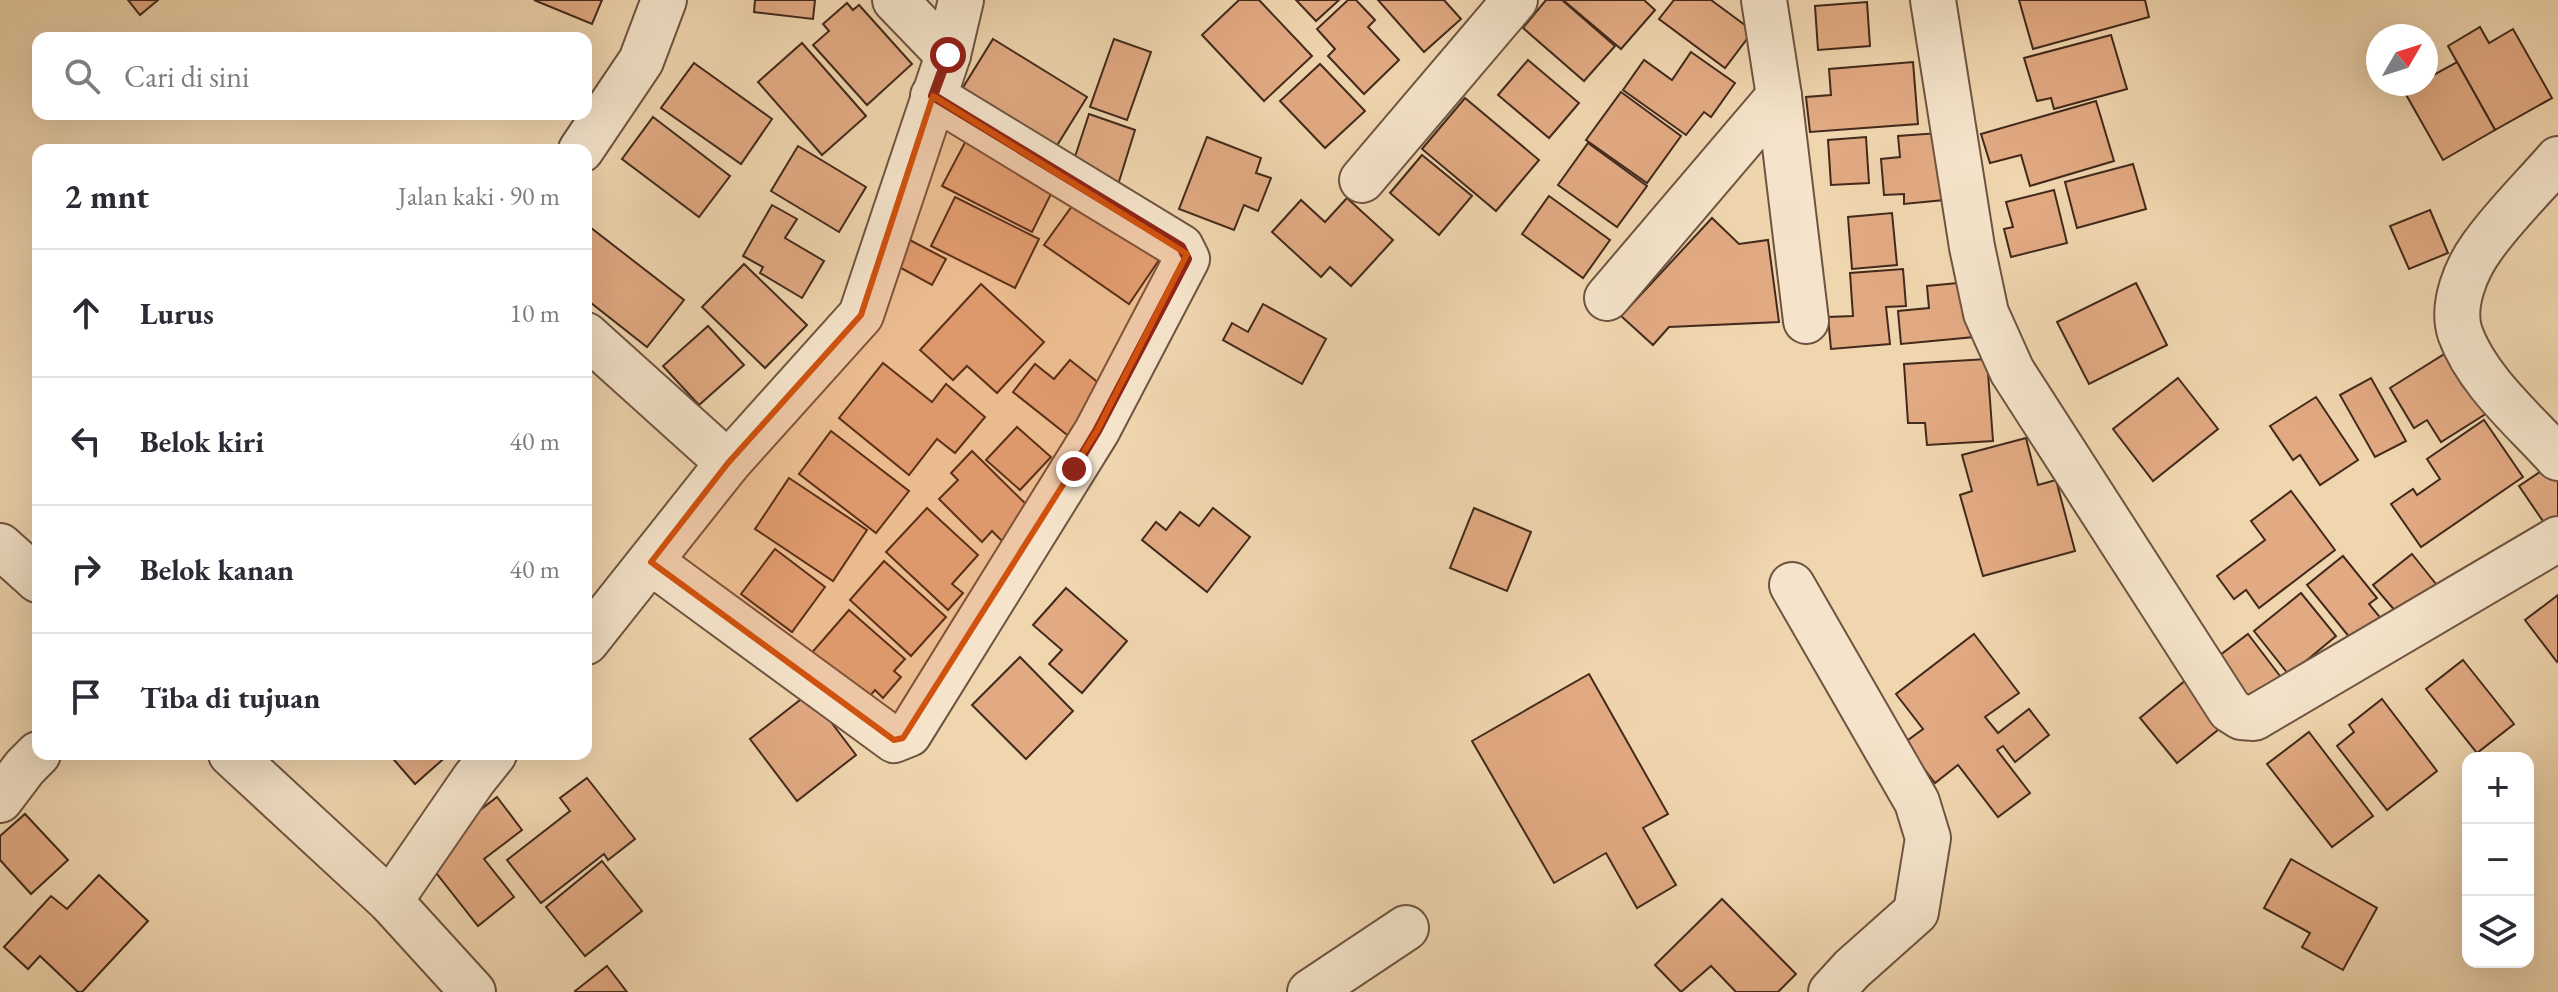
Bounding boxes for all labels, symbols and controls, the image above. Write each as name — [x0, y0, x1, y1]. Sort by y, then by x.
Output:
north arrow — [2366, 24, 2438, 96]
search box — [32, 32, 592, 120]
route start — [930, 37, 966, 73]
icon: search — [60, 54, 104, 98]
text: Cari di sini — [124, 57, 249, 96]
text: 2 mnt — [64, 174, 149, 218]
text: Jalan kaki · 90 m — [398, 179, 560, 213]
icon: ahead — [64, 291, 108, 335]
text: Lurus — [140, 294, 214, 333]
text: 10 m — [510, 296, 560, 330]
icon: left — [64, 419, 108, 463]
text: Belok kiri — [140, 422, 264, 461]
text: 40 m — [510, 424, 560, 458]
route end — [1056, 451, 1092, 487]
icon: right — [64, 547, 108, 591]
text: Belok kanan — [140, 550, 294, 589]
text: 40 m — [510, 552, 560, 586]
icon: arrive — [64, 675, 108, 719]
text: Tiba di tujuan — [140, 678, 320, 717]
map controls — [2462, 752, 2534, 968]
button: + — [2462, 752, 2534, 824]
button: − — [2462, 824, 2534, 896]
button: layers — [2462, 896, 2534, 968]

